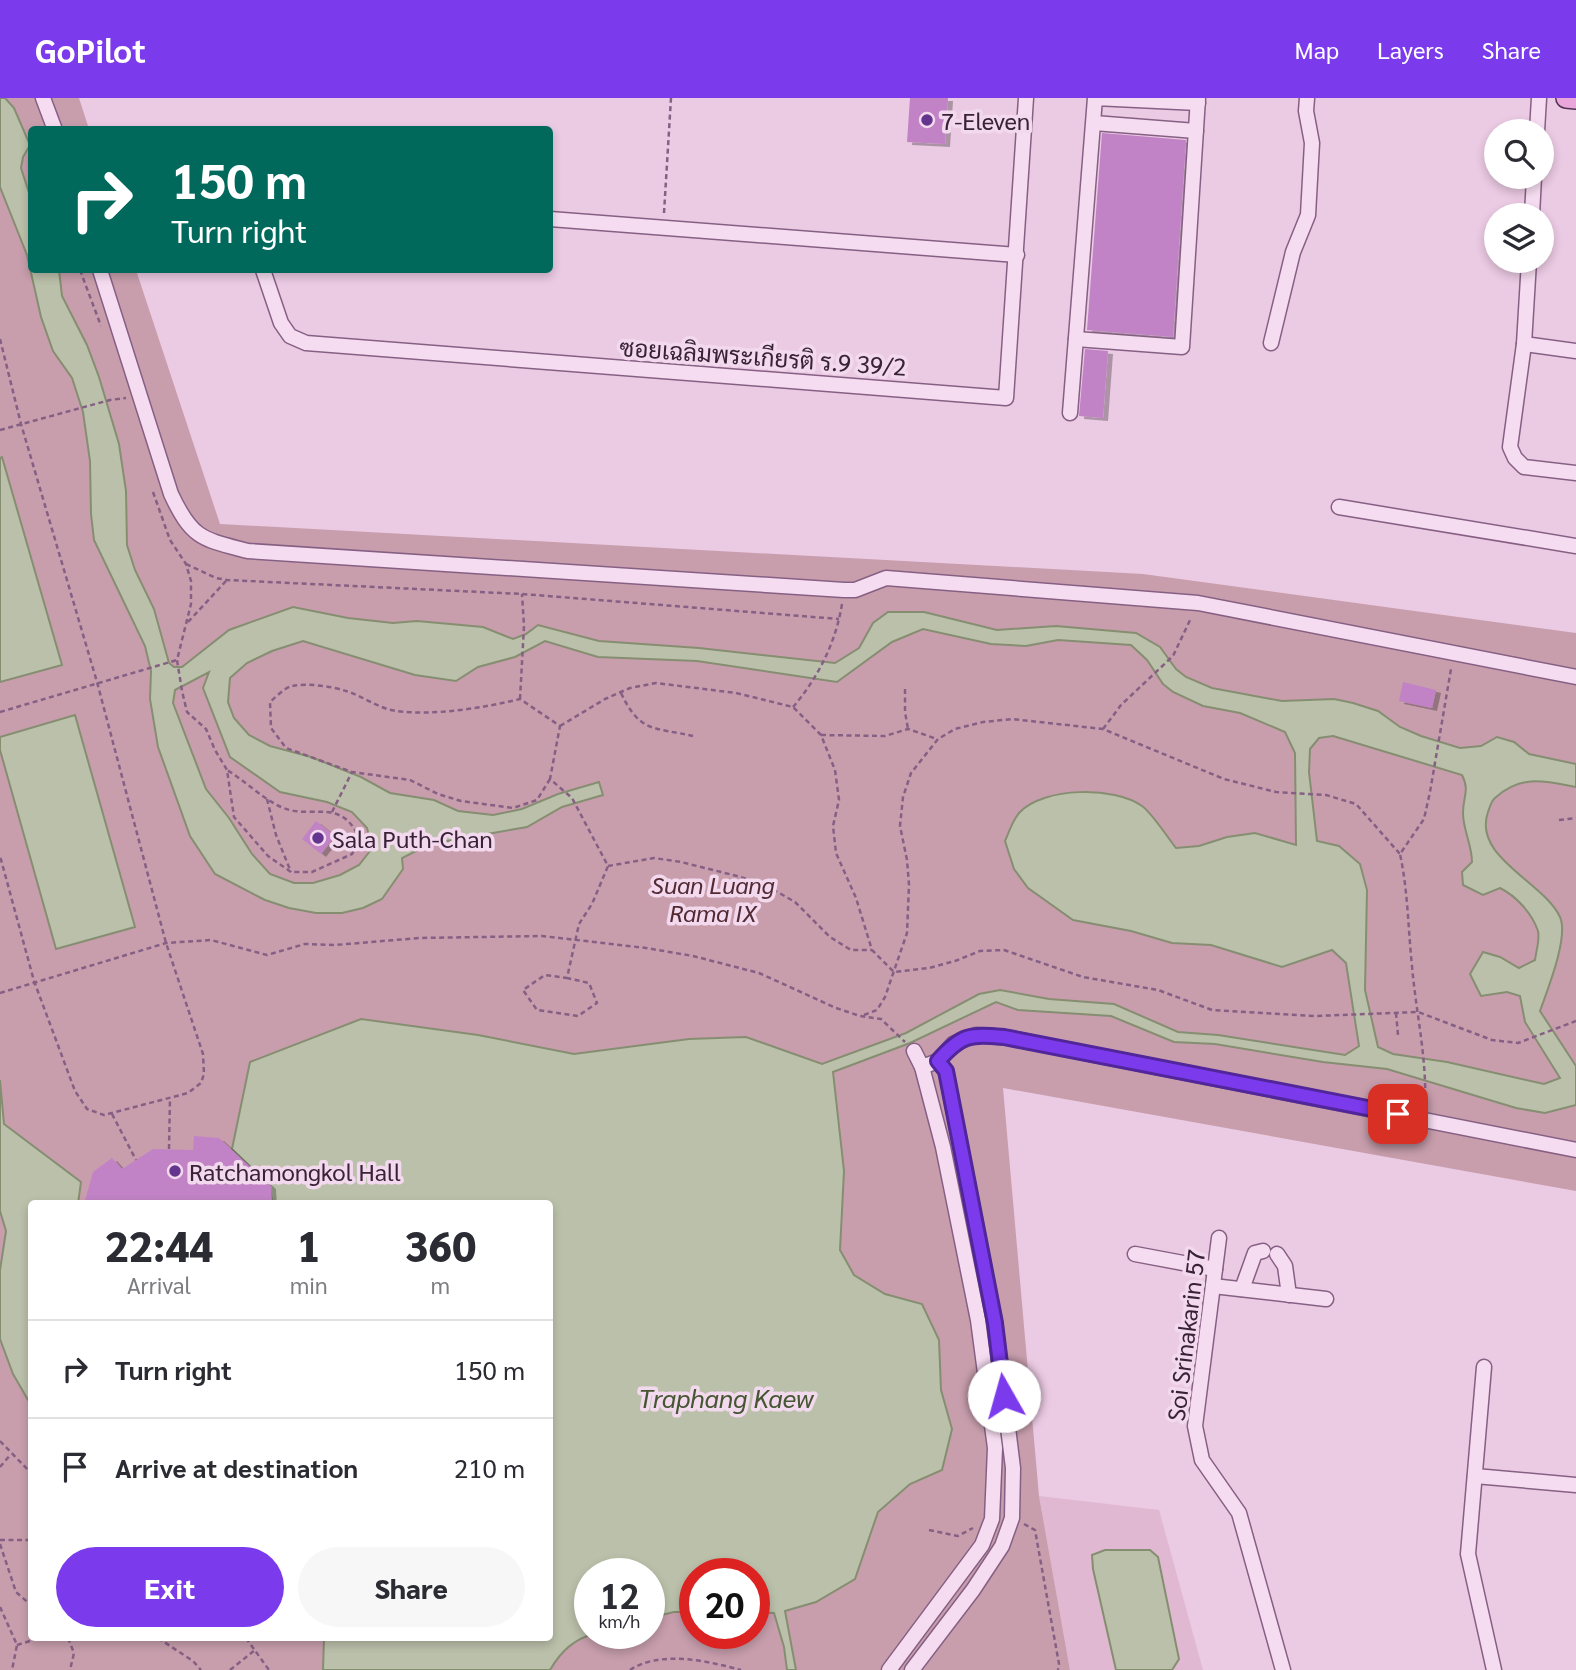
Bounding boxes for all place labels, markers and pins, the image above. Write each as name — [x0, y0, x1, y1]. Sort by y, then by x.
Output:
place label: 7-Eleven — [941, 104, 1030, 136]
marker: 7-Eleven — [919, 112, 935, 128]
place label: Sala Puth-Chan — [332, 822, 493, 854]
marker: Sala Puth-Chan — [310, 830, 326, 846]
pin — [1368, 1084, 1428, 1144]
place label: Ratchamongkol Hall — [189, 1155, 401, 1187]
marker: Ratchamongkol Hall — [167, 1163, 183, 1179]

